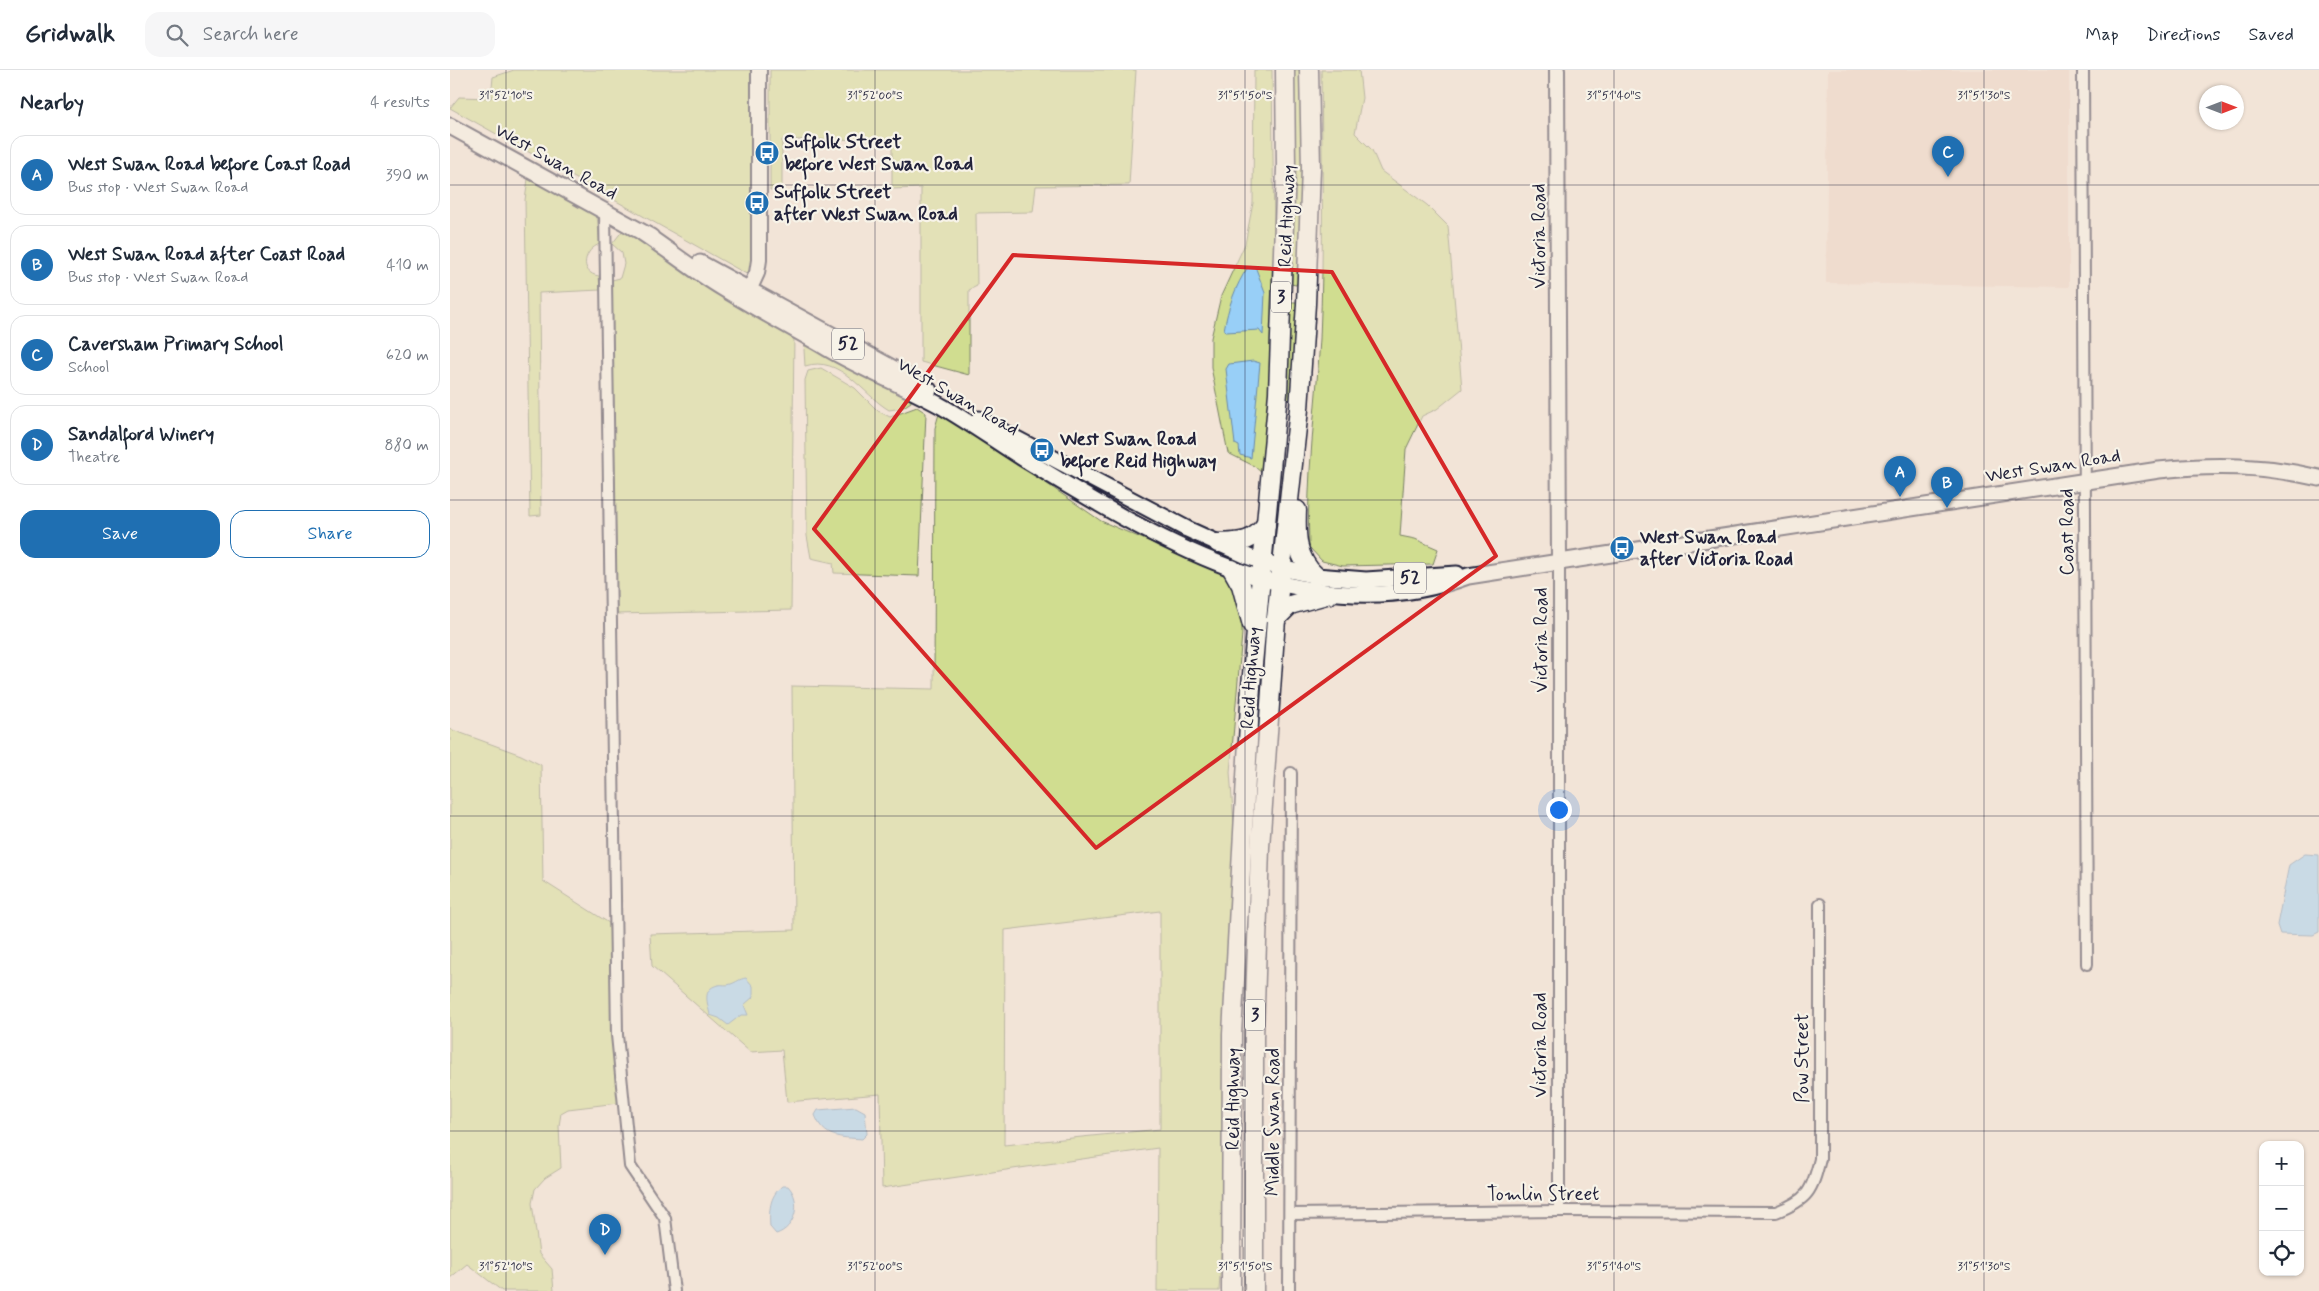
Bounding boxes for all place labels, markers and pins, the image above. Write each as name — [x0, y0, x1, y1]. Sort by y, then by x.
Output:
place label: Suffolk Street before West Swan Road — [784, 130, 973, 180]
pin: C — [1932, 136, 1964, 177]
bus stop icon: Suffolk Street before West Swan Road — [754, 140, 780, 166]
place label: Suffolk Street after West Swan Road — [774, 180, 958, 227]
bus stop icon: Suffolk Street after West Swan Road — [744, 190, 770, 216]
place label: West Swan Road before Reid Highway — [1059, 427, 1217, 477]
bus stop icon: West Swan Road before Reid Highway — [1029, 437, 1055, 463]
pin: A — [1884, 456, 1916, 497]
pin: B — [1931, 467, 1963, 508]
place label: West Swan Road after Victoria Road — [1639, 525, 1793, 572]
bus stop icon: West Swan Road after Victoria Road — [1609, 535, 1635, 561]
pin: D — [589, 1214, 621, 1255]

